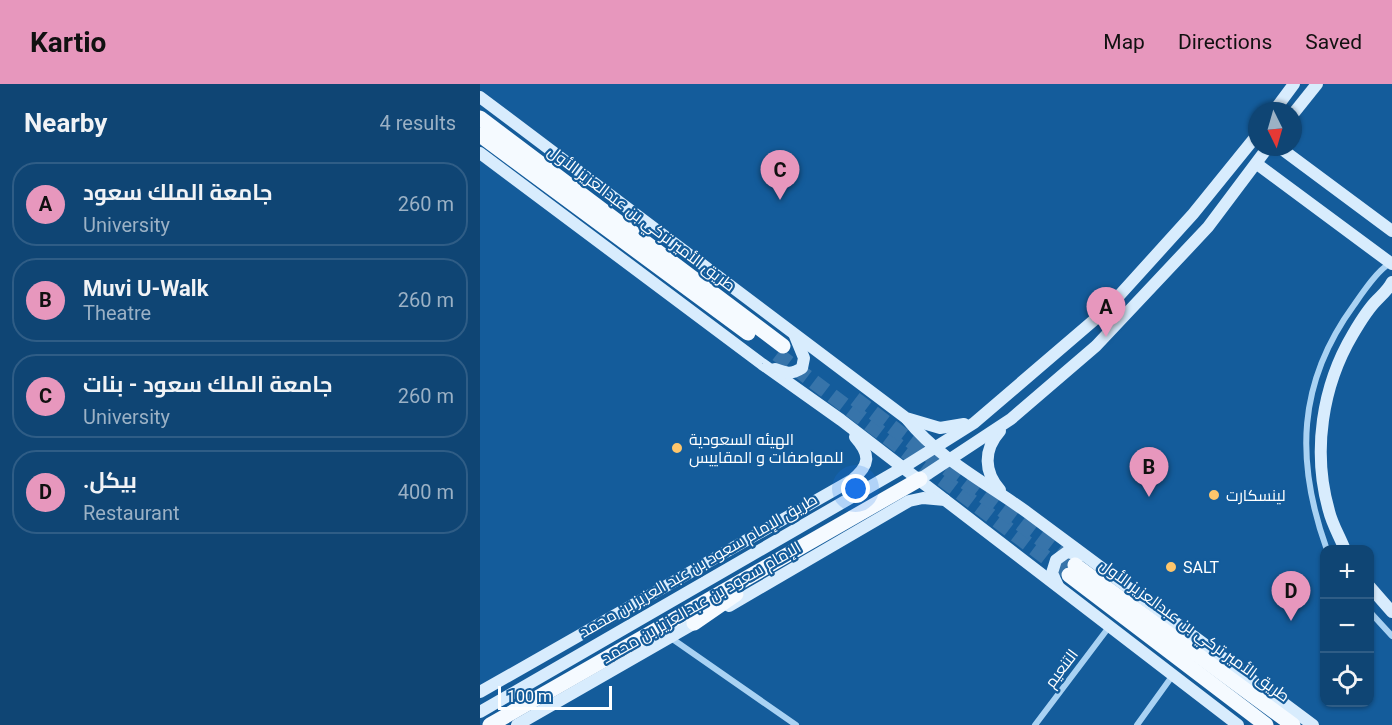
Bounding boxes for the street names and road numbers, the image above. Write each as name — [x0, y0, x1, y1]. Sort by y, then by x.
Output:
street label: طريق الأمير تركي بن عبدالعزيز الأول — [542, 142, 739, 298]
street label: طريق الإمام سعود بن عبد العزيز بن محمد — [576, 489, 821, 643]
street label: الإمام سعود بن عبدالعزيز بن محمد — [598, 538, 805, 669]
street label: طريق الأمير تركي بن عبدالعزيز الأول — [1094, 555, 1293, 709]
street label: التنعيم — [1041, 645, 1084, 693]

